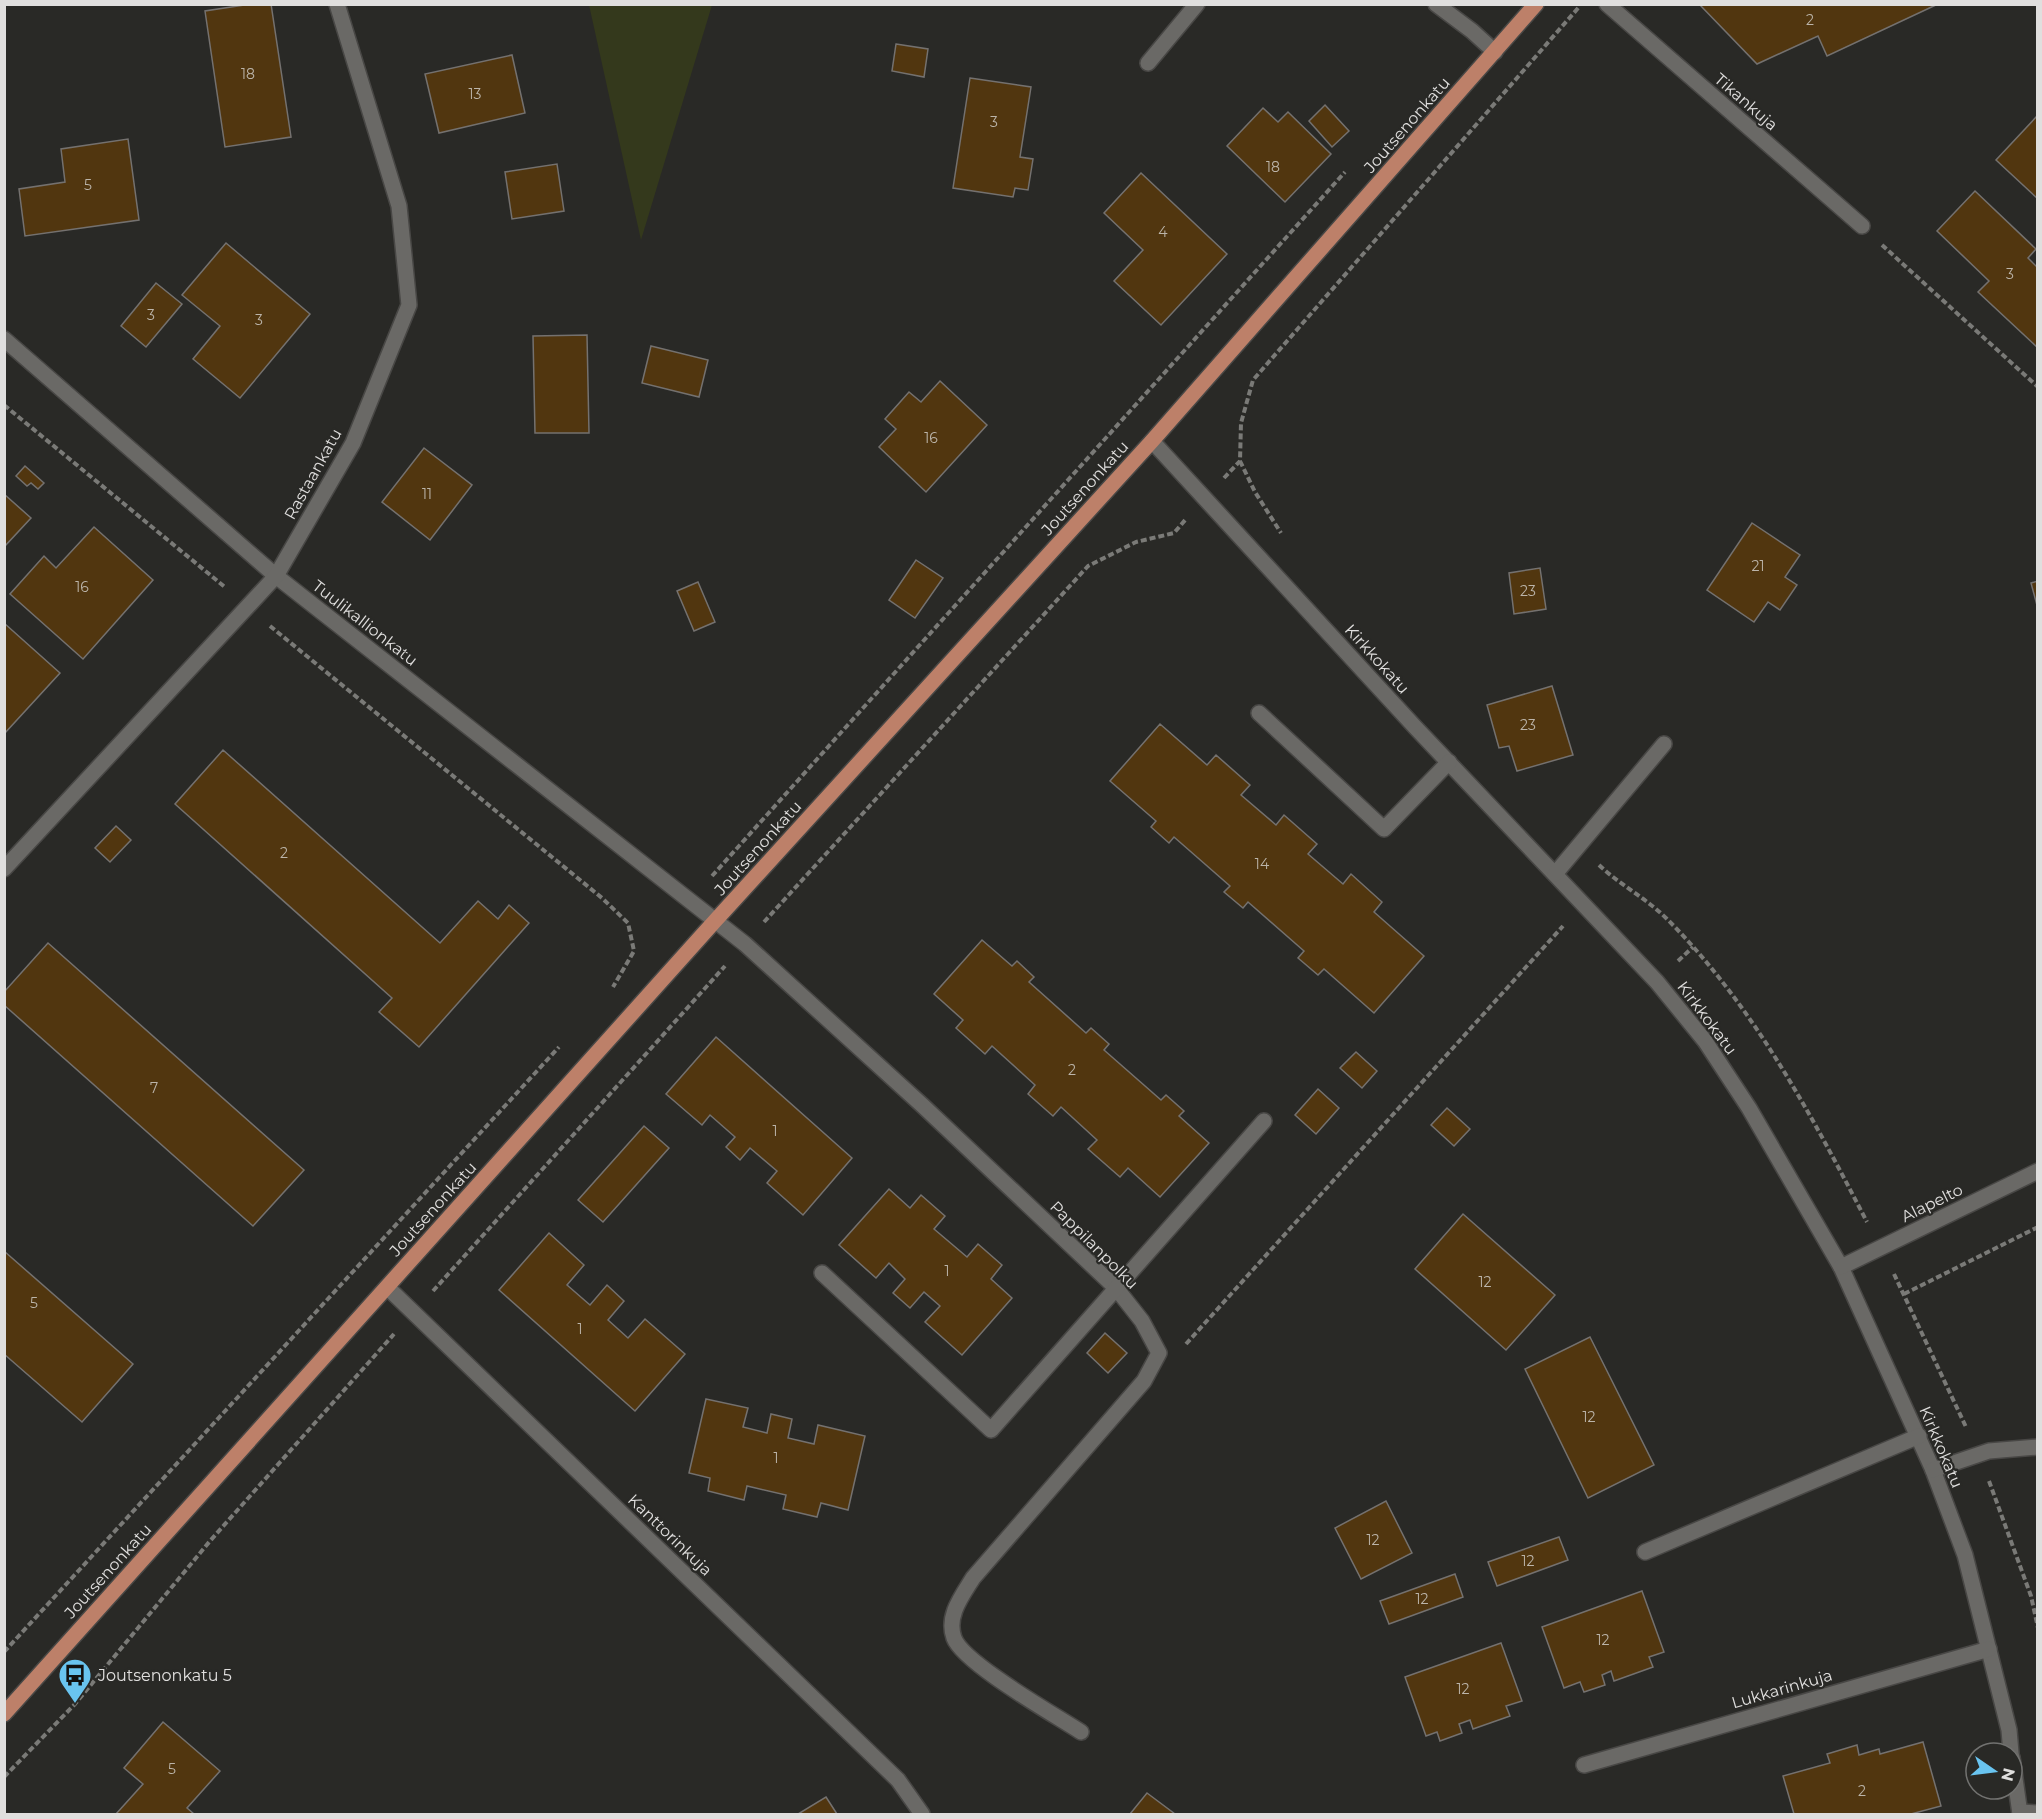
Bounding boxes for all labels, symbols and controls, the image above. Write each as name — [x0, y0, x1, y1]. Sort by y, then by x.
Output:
house number: 2 — [1806, 11, 1814, 29]
house number: 18 — [241, 65, 255, 83]
street label: Tikankuja — [1711, 70, 1781, 134]
street label: Joutsenonkatu — [1360, 73, 1454, 177]
house number: 13 — [469, 85, 482, 103]
house number: 3 — [990, 113, 998, 131]
house number: 18 — [1266, 158, 1280, 176]
house number: 5 — [84, 176, 92, 194]
house number: 4 — [1158, 223, 1168, 241]
house number: 3 — [2006, 265, 2014, 283]
house number: 3 — [147, 306, 155, 324]
house number: 3 — [255, 311, 263, 329]
street label: Rastaankatu — [280, 425, 346, 523]
house number: 16 — [924, 429, 938, 447]
street label: Joutsenonkatu — [1037, 437, 1132, 540]
house number: 11 — [422, 485, 432, 503]
house number: 21 — [1751, 557, 1765, 575]
street label: Tuulikallionkatu — [309, 576, 421, 670]
house number: 16 — [75, 578, 89, 596]
house number: 23 — [1520, 582, 1536, 600]
street label: Kirkkokatu — [1341, 620, 1413, 698]
house number: 23 — [1520, 716, 1536, 734]
street label: Joutsenonkatu — [710, 797, 805, 900]
house number: 2 — [280, 844, 288, 862]
house number: 14 — [1255, 855, 1270, 873]
street label: Kirkkokatu — [1673, 978, 1741, 1058]
house number: 2 — [1068, 1061, 1076, 1079]
house number: 7 — [150, 1079, 158, 1097]
house number: 1 — [772, 1122, 778, 1140]
street label: Joutsenonkatu — [385, 1158, 480, 1261]
street label: Alapelto — [1898, 1180, 1966, 1226]
street label: Pappilanpolku — [1046, 1197, 1142, 1293]
house number: 1 — [944, 1262, 950, 1280]
house number: 12 — [1478, 1273, 1492, 1291]
house number: 5 — [30, 1294, 38, 1312]
house number: 1 — [577, 1320, 583, 1338]
street label: Kirkkokatu — [1915, 1403, 1967, 1491]
house number: 12 — [1582, 1408, 1596, 1426]
house number: 1 — [773, 1449, 779, 1467]
street label: Kanttorinkuja — [624, 1490, 716, 1580]
street label: Joutsenonkatu — [60, 1520, 155, 1623]
house number: 12 — [1366, 1531, 1380, 1549]
house number: 12 — [1521, 1552, 1535, 1570]
house number: 12 — [1415, 1590, 1429, 1608]
house number: 12 — [1596, 1631, 1610, 1649]
bus stop icon: Joutsenonkatu 5 — [57, 1657, 93, 1704]
place label: Joutsenonkatu 5 — [97, 1666, 232, 1685]
street label: Lukkarinkuja — [1729, 1666, 1835, 1712]
house number: 12 — [1456, 1680, 1470, 1698]
north arrow — [1964, 1741, 2024, 1801]
house number: 5 — [168, 1760, 176, 1778]
text: N — [1997, 1766, 2019, 1783]
house number: 2 — [1858, 1782, 1866, 1800]

